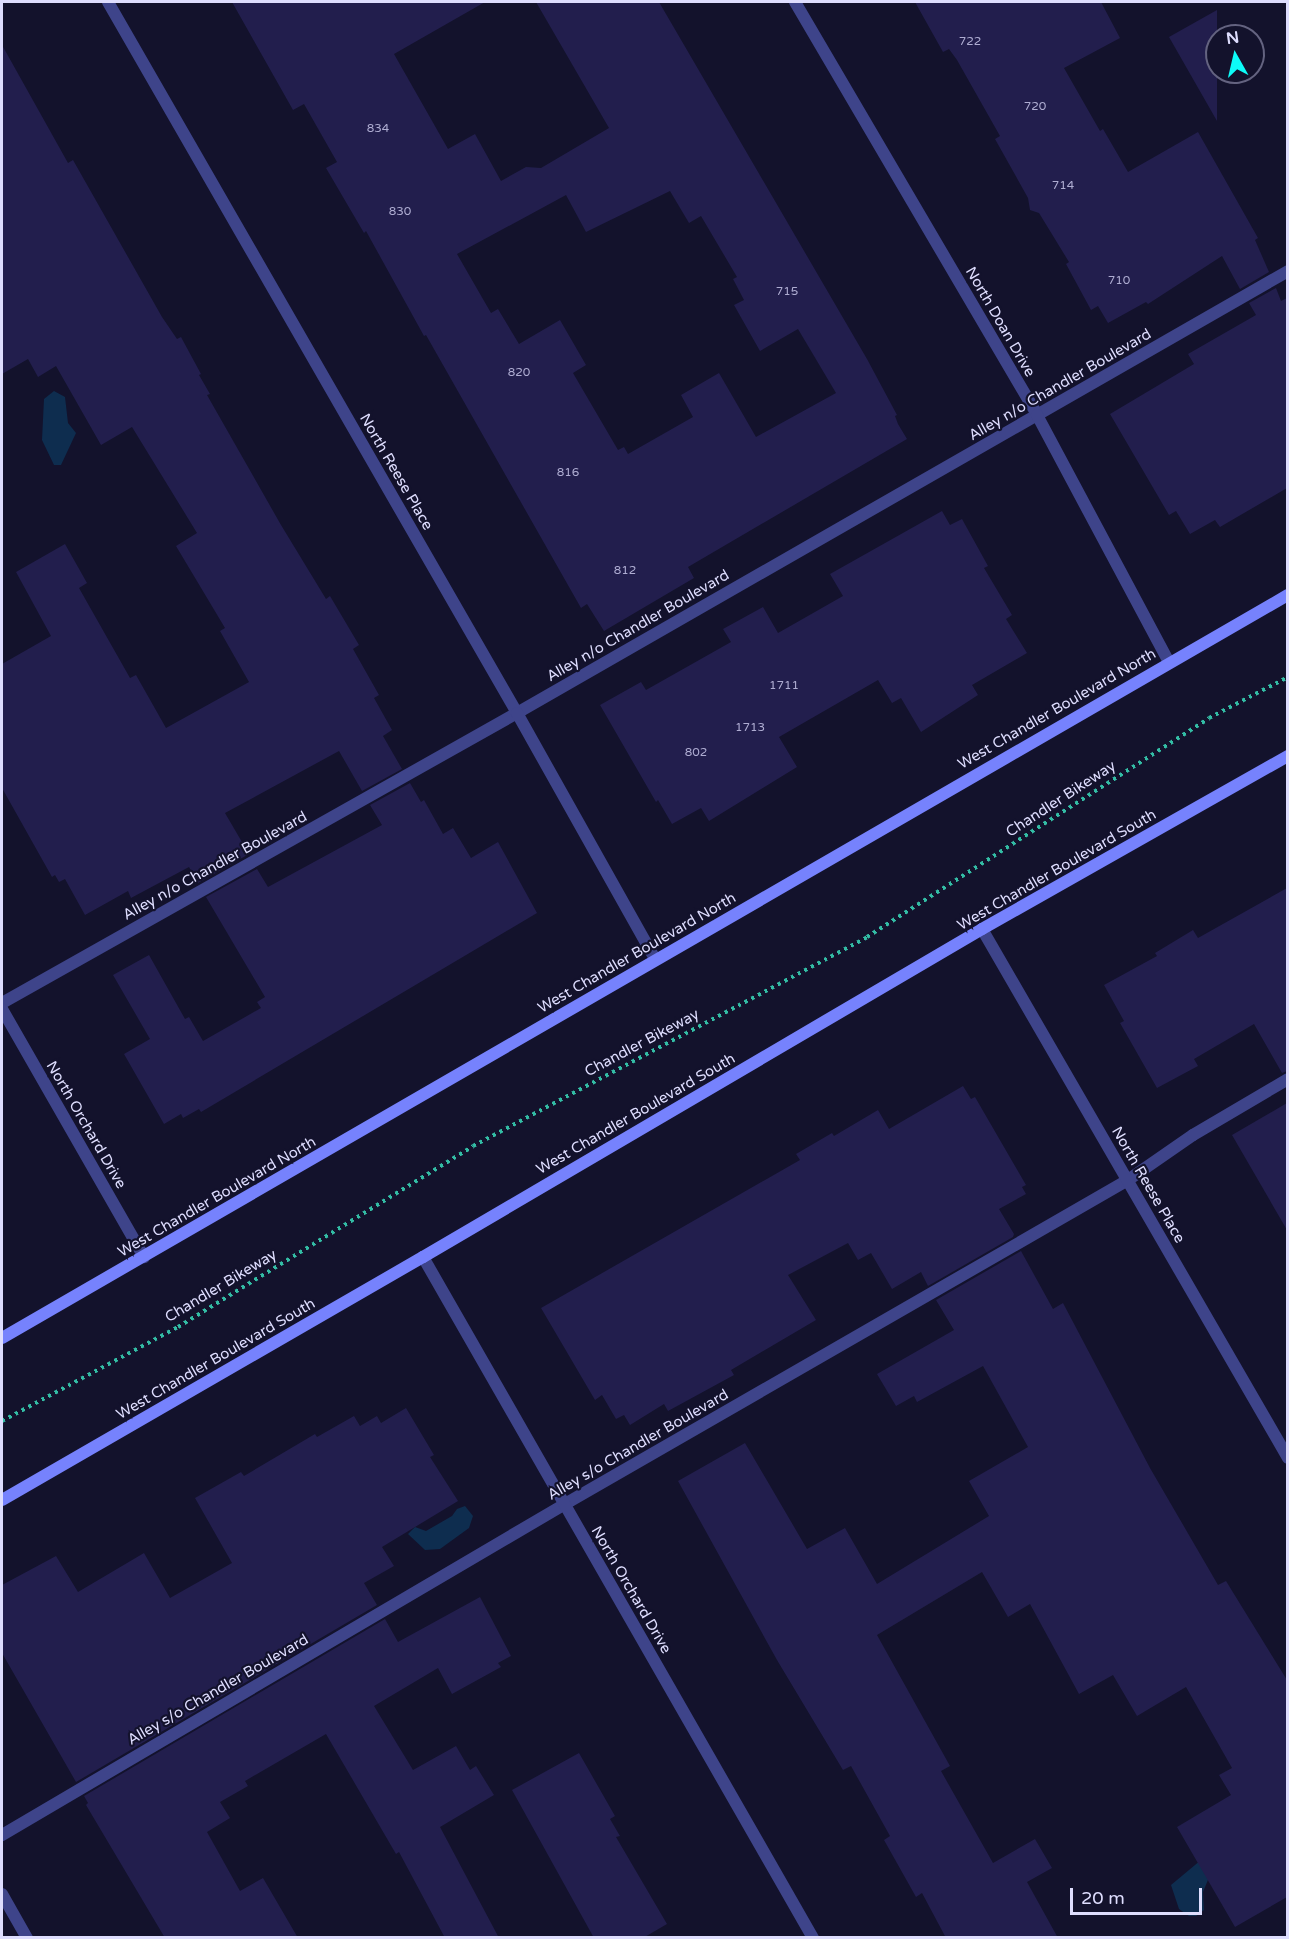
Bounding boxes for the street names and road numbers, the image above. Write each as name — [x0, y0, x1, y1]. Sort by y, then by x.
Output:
street label: North Doan Drive — [961, 264, 1039, 380]
street label: Alley n/o Chandler Boulevard — [965, 325, 1155, 445]
street label: North Reese Place — [355, 411, 437, 533]
street label: Alley n/o Chandler Boulevard — [543, 566, 733, 686]
street label: West Chandler Boulevard North — [955, 645, 1159, 773]
street label: Chandler Bikeway — [1003, 757, 1119, 841]
street label: West Chandler Boulevard South — [954, 806, 1160, 934]
street label: Alley n/o Chandler Boulevard — [120, 808, 310, 924]
street label: West Chandler Boulevard North — [535, 889, 739, 1017]
street label: Chandler Bikeway — [582, 1005, 702, 1081]
street label: West Chandler Boulevard South — [533, 1050, 739, 1178]
street label: North Orchard Drive — [42, 1058, 130, 1192]
street label: North Reese Place — [1107, 1124, 1189, 1246]
street label: West Chandler Boulevard North — [115, 1133, 319, 1261]
street label: Chandler Bikeway — [162, 1246, 280, 1326]
street label: West Chandler Boulevard South — [113, 1295, 319, 1423]
street label: Alley s/o Chandler Boulevard — [544, 1386, 732, 1504]
street label: North Orchard Drive — [587, 1523, 675, 1657]
street label: Alley s/o Chandler Boulevard — [124, 1631, 312, 1749]

